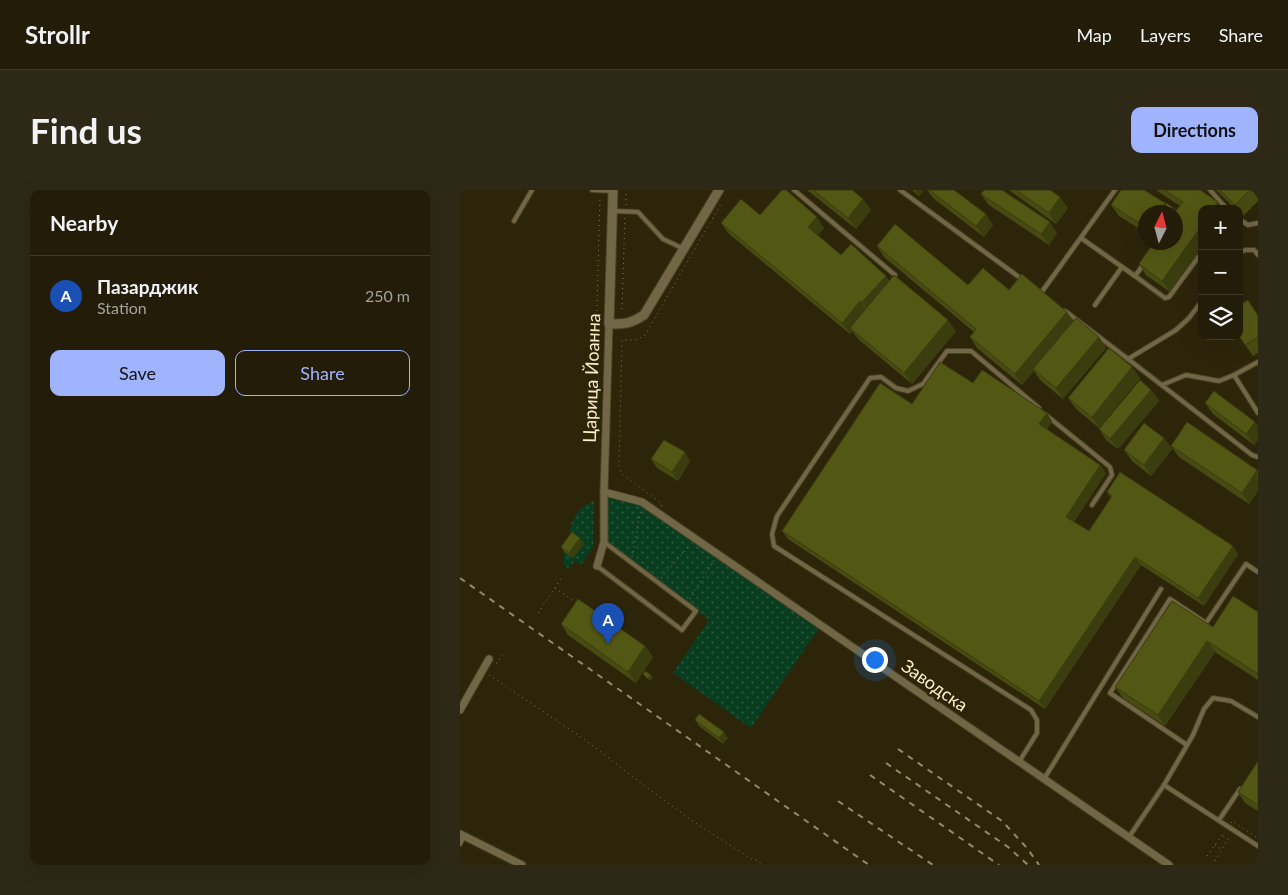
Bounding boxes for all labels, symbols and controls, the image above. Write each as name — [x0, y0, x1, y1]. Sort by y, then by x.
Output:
text: Strollr — [25, 20, 90, 49]
text: Map — [1076, 24, 1112, 46]
text: Layers — [1140, 24, 1191, 46]
text: Share — [1219, 24, 1263, 46]
button: Directions — [1131, 107, 1258, 153]
text: Find us — [30, 109, 142, 151]
north arrow — [1138, 205, 1183, 250]
map controls — [1198, 205, 1243, 340]
button: + — [1198, 205, 1243, 250]
text: Nearby — [50, 210, 118, 235]
button: − — [1198, 250, 1243, 295]
text: Пазарджик — [97, 275, 198, 298]
text: A — [60, 286, 72, 305]
text: 250 m — [365, 286, 410, 305]
button: layers — [1198, 295, 1243, 340]
text: Station — [97, 298, 147, 317]
street label: Царица Йоанна — [578, 313, 604, 443]
button: Save — [50, 350, 225, 396]
button: Share — [235, 350, 410, 396]
pin: A — [592, 603, 624, 644]
your location — [862, 647, 888, 673]
street label: Заводска — [898, 654, 972, 716]

